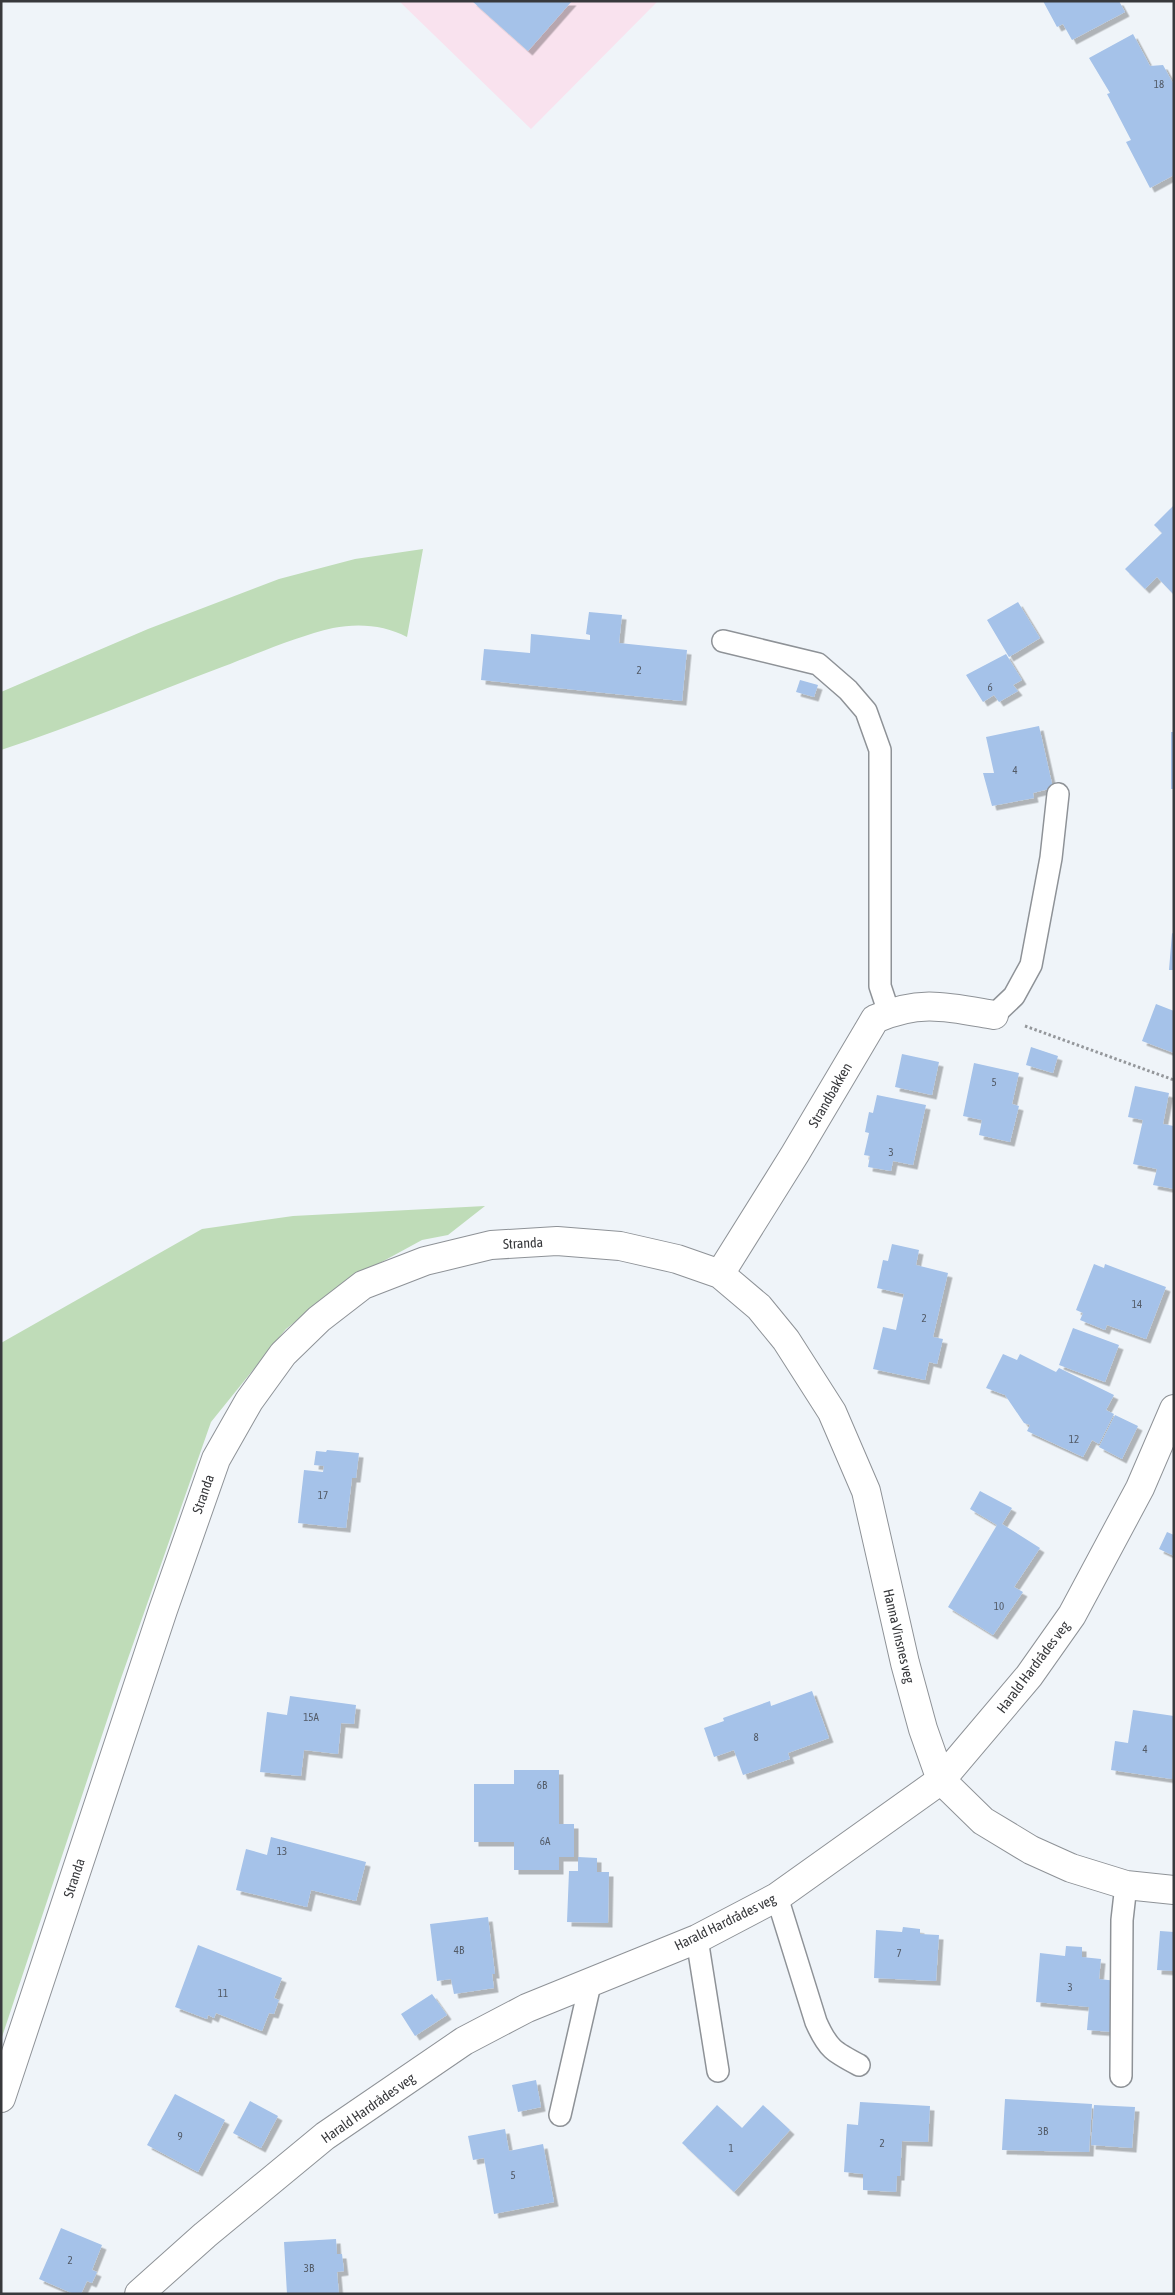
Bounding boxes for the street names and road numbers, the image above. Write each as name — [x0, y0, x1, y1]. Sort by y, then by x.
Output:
street label: Strandbakken — [805, 1060, 855, 1130]
street label: Stranda — [502, 1234, 544, 1252]
street label: Stranda — [189, 1472, 217, 1516]
street label: Hanna Vinsnes veg — [880, 1587, 918, 1685]
street label: Harald Hardrådes veg — [993, 1618, 1073, 1716]
street label: Stranda — [60, 1856, 88, 1900]
street label: Harald Hardrådes veg — [672, 1891, 778, 1953]
street label: Harald Hardrådes veg — [318, 2070, 418, 2146]

